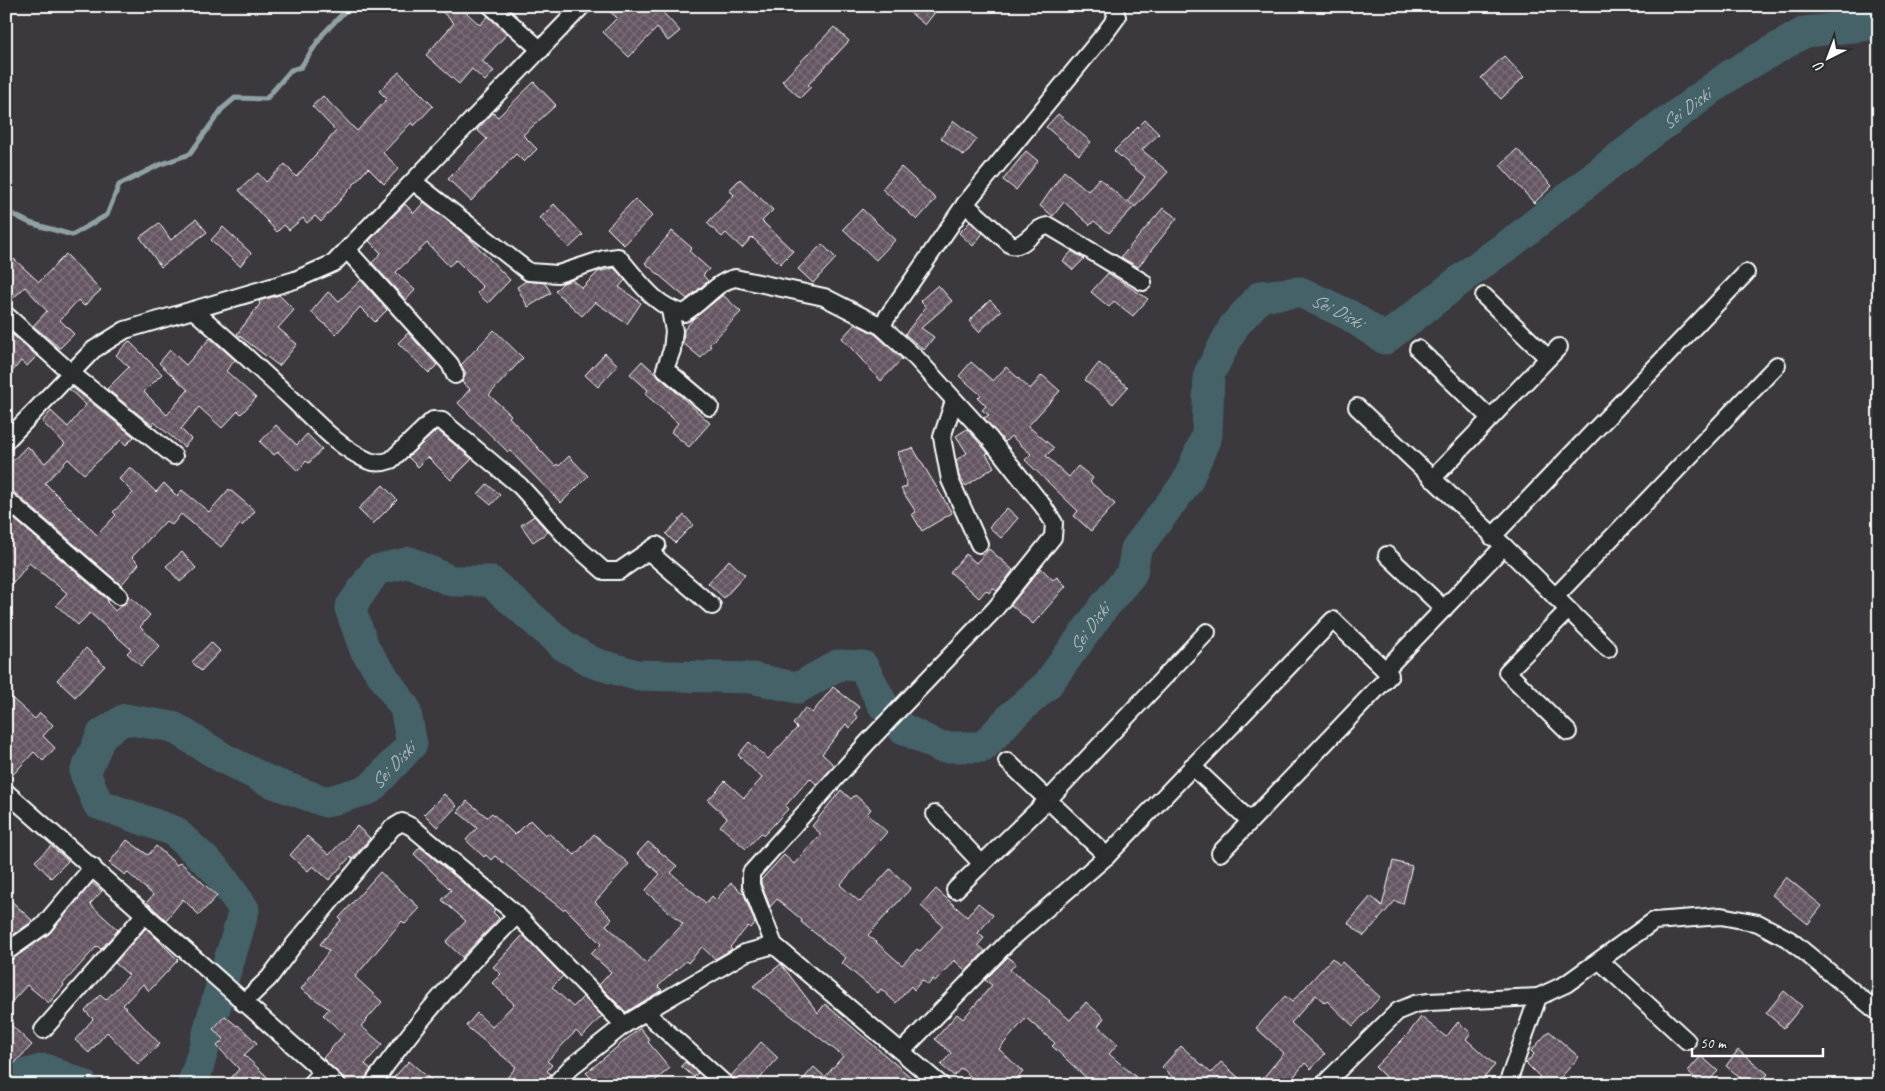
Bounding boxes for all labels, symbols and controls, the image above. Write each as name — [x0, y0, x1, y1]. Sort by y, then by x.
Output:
north arrow — [1802, 32, 1852, 82]
text: U — [1809, 57, 1828, 76]
water label: Sei Diski — [1657, 81, 1719, 135]
water label: Sei Diski — [1307, 288, 1371, 336]
water label: Sei Diski — [1063, 596, 1117, 658]
water label: Sei Diski — [365, 735, 423, 794]
scale bar — [1692, 1026, 1824, 1058]
text: 50 m — [1700, 1034, 1727, 1053]

